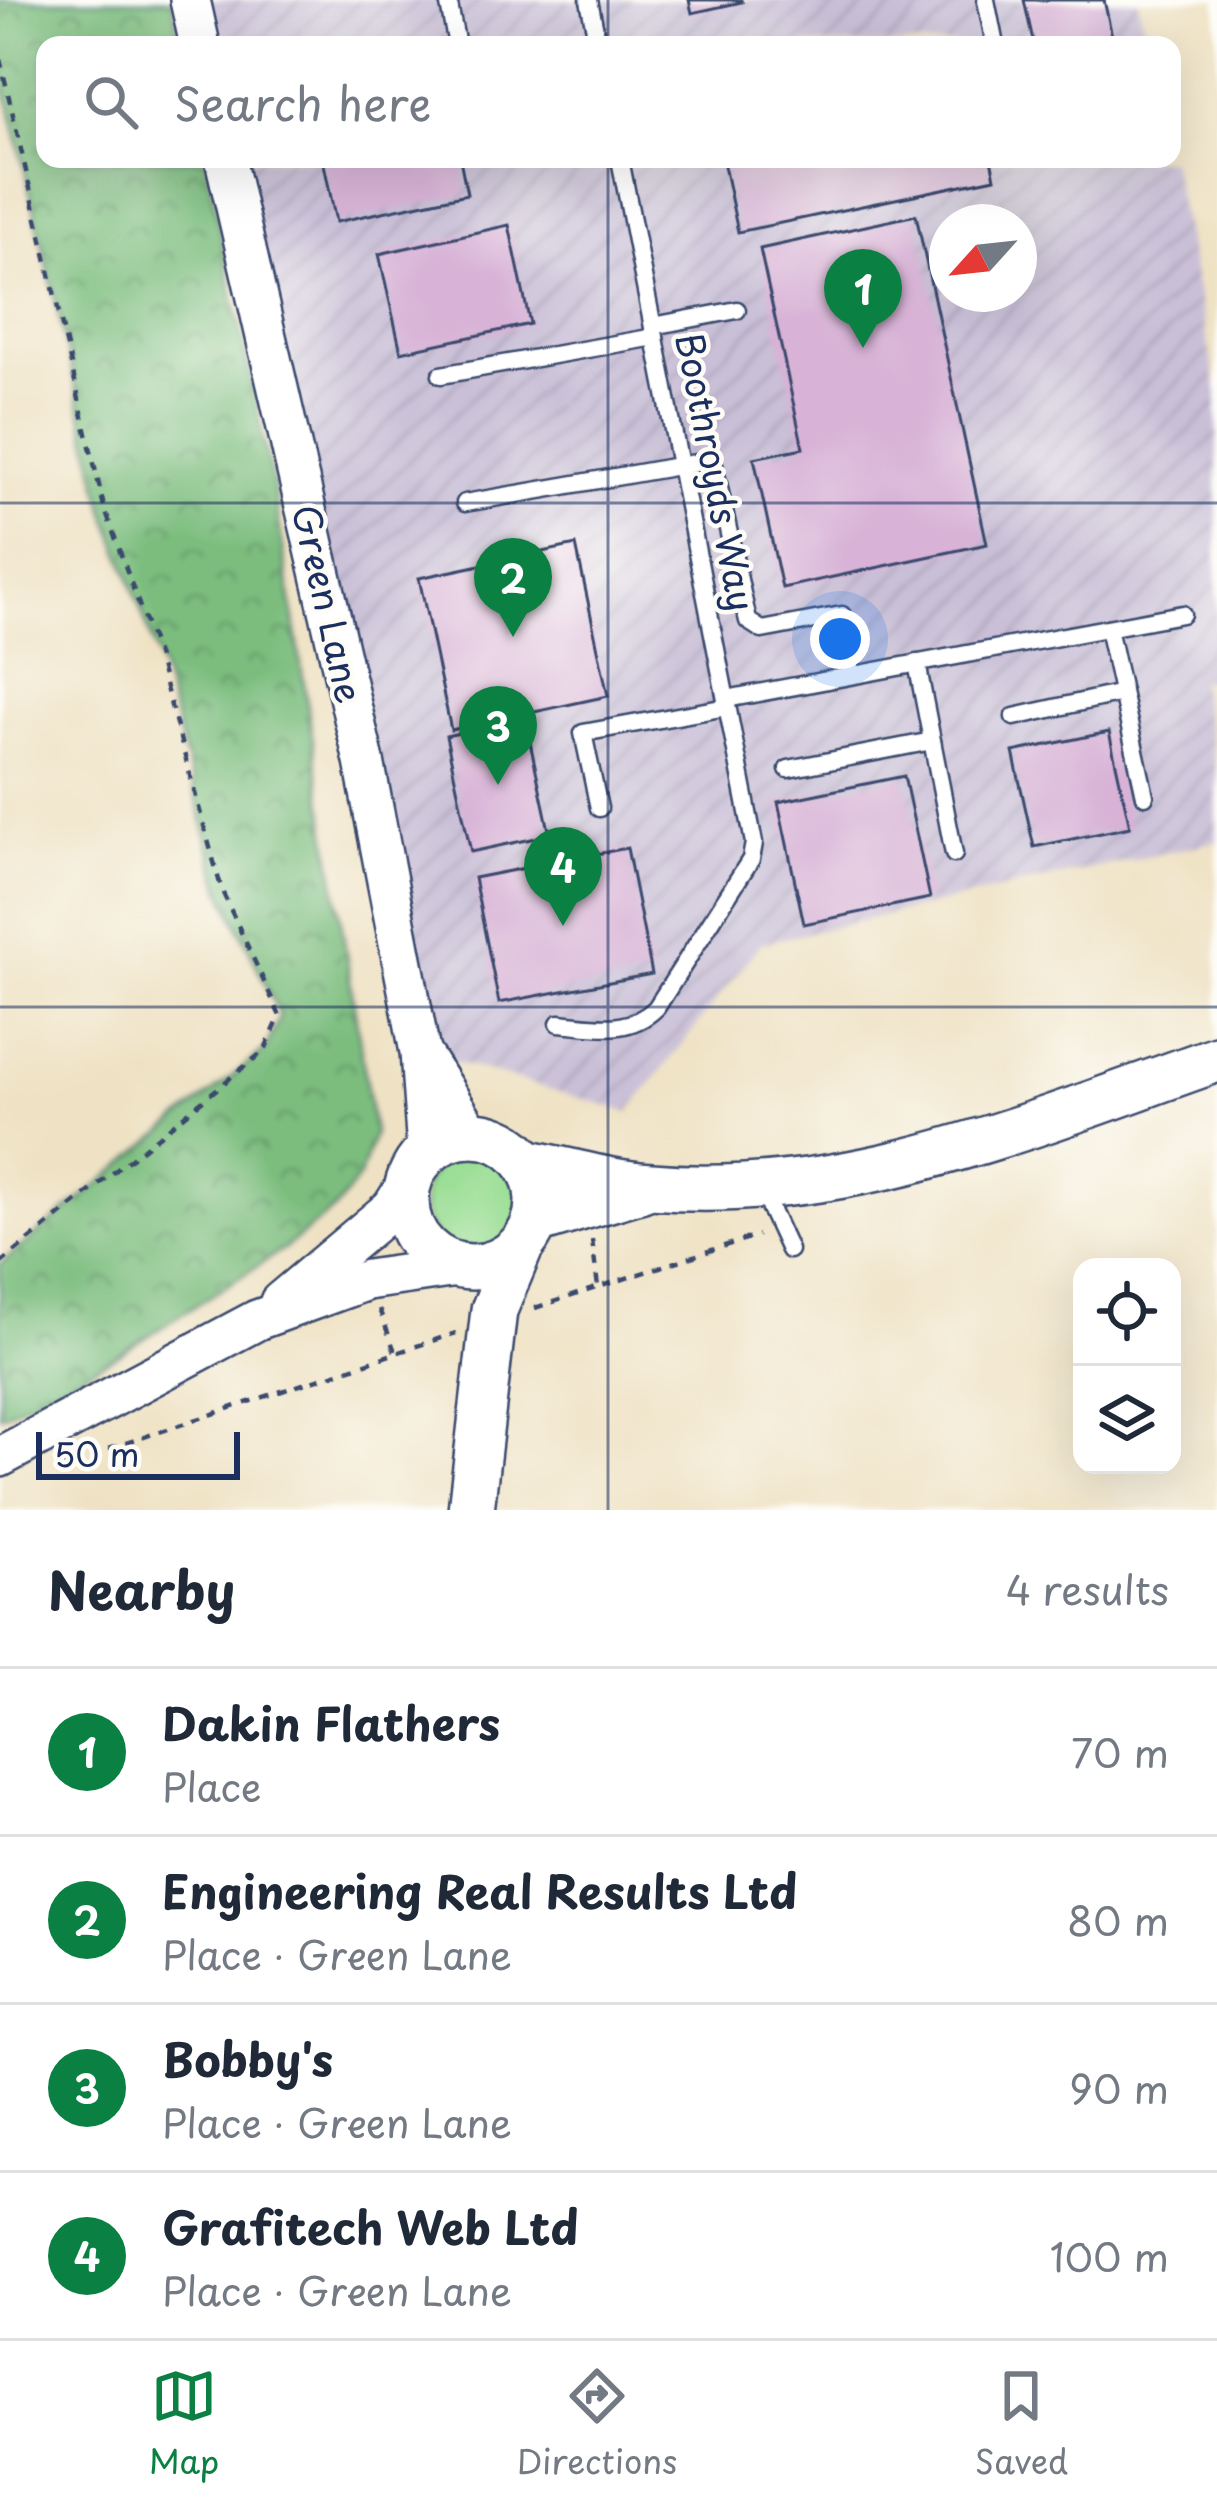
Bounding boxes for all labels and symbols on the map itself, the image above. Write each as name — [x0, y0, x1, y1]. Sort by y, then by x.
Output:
north arrow — [929, 204, 1037, 312]
pin: 1 — [824, 249, 902, 348]
street label: Boothroyds Way — [663, 328, 770, 616]
street label: Green Lane — [280, 499, 378, 708]
pin: 2 — [474, 538, 552, 637]
your location — [810, 609, 870, 669]
pin: 3 — [459, 686, 537, 785]
pin: 4 — [524, 827, 602, 926]
scale bar — [36, 1426, 240, 1479]

